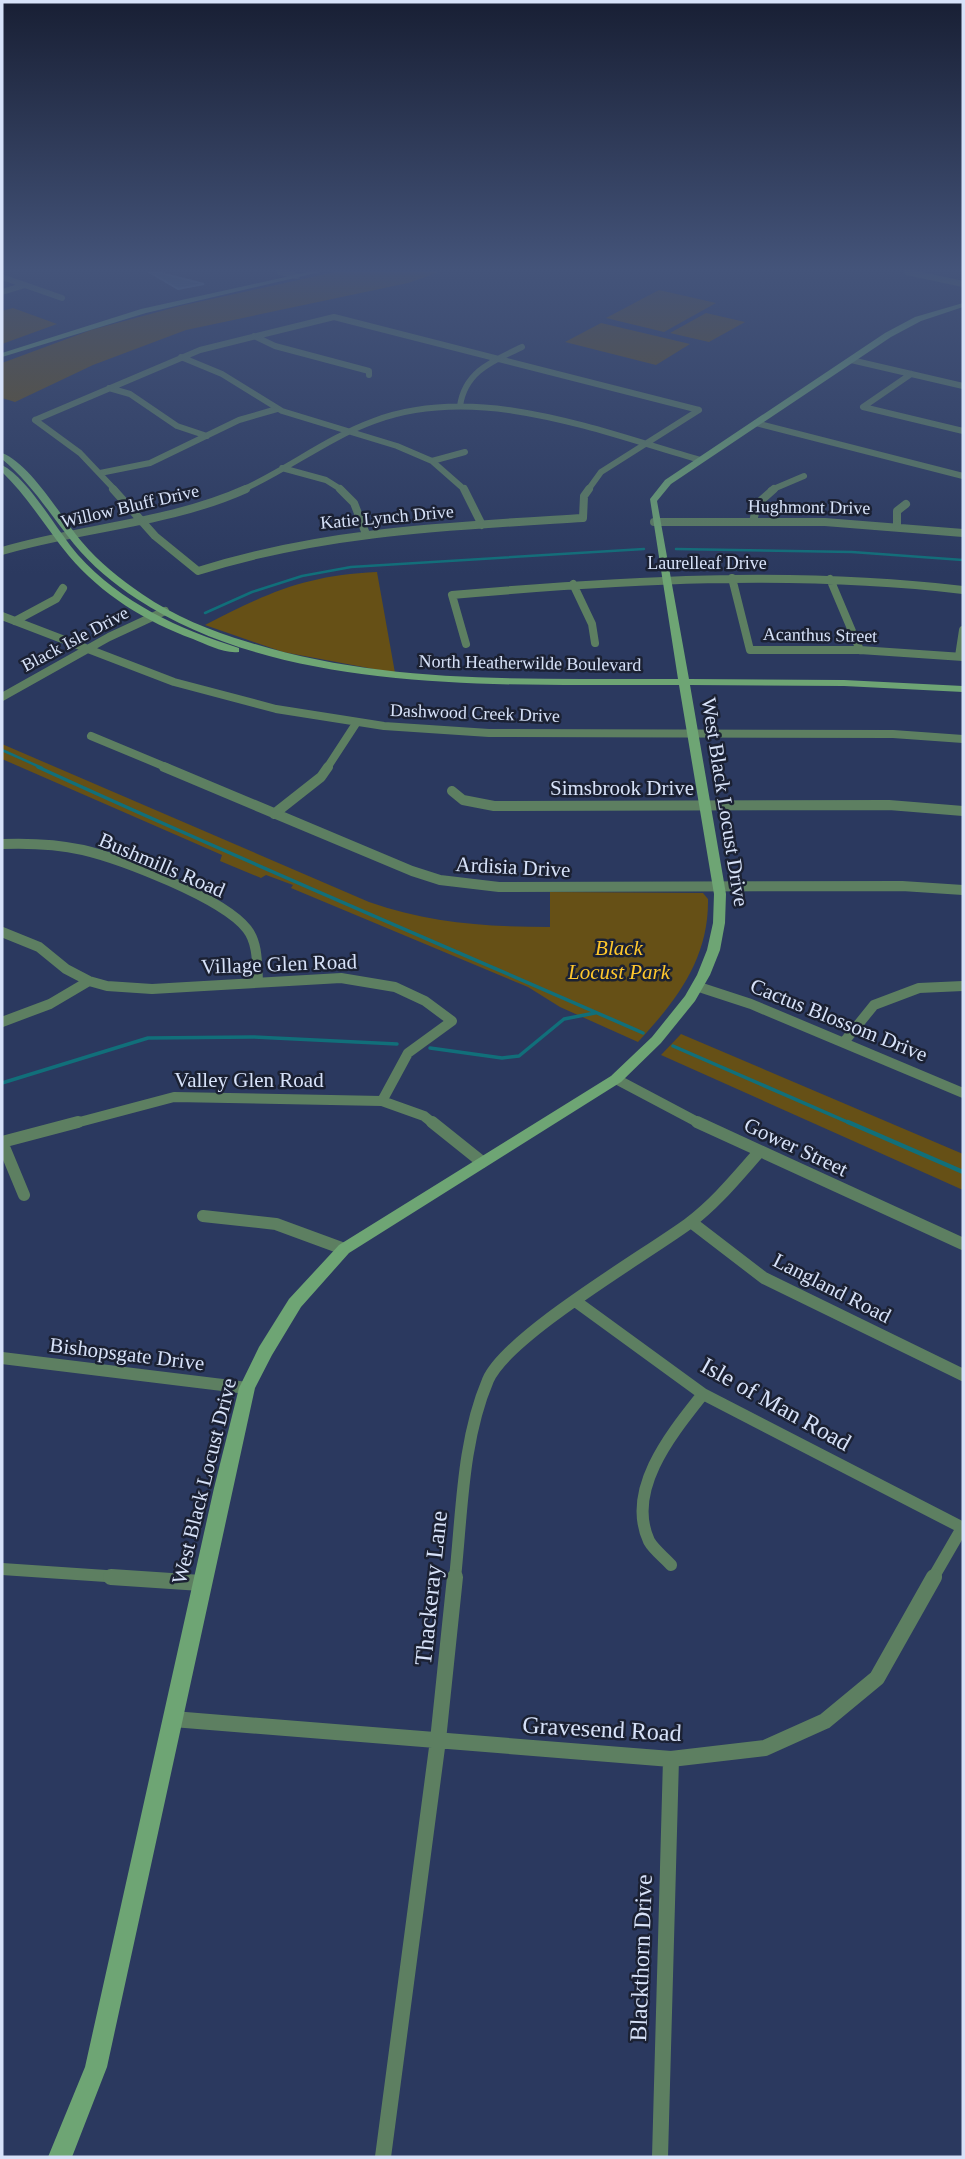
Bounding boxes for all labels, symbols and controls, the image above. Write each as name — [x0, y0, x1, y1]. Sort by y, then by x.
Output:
street label: Willow Bluff Drive — [59, 480, 201, 532]
street label: Hughmont Drive — [748, 496, 870, 518]
street label: Katie Lynch Drive — [319, 501, 455, 533]
street label: Laurelleaf Drive — [647, 553, 767, 573]
street label: Black Isle Drive — [18, 602, 132, 676]
street label: Acanthus Street — [763, 624, 877, 646]
street label: North Heatherwilde Boulevard — [418, 651, 642, 675]
street label: West Black Locust Drive — [697, 696, 753, 908]
street label: Dashwood Creek Drive — [390, 700, 560, 726]
street label: Simsbrook Drive — [550, 776, 694, 800]
street label: Bushmills Road — [95, 828, 229, 903]
street label: Ardisia Drive — [455, 852, 571, 882]
park label: Black Locust Park — [567, 936, 671, 984]
street label: Village Glen Road — [201, 949, 358, 979]
street label: Cactus Blossom Drive — [747, 973, 931, 1067]
street label: Valley Glen Road — [174, 1068, 324, 1092]
street label: Gower Street — [740, 1113, 852, 1181]
street label: Langland Road — [769, 1248, 895, 1328]
street label: Bishopsgate Drive — [48, 1333, 206, 1375]
street label: Isle of Man Road — [697, 1352, 855, 1456]
street label: West Black Locust Drive — [167, 1376, 241, 1586]
street label: Thackeray Lane — [410, 1509, 452, 1667]
street label: Gravesend Road — [522, 1712, 682, 1746]
street label: Blackthorn Drive — [625, 1874, 657, 2042]

